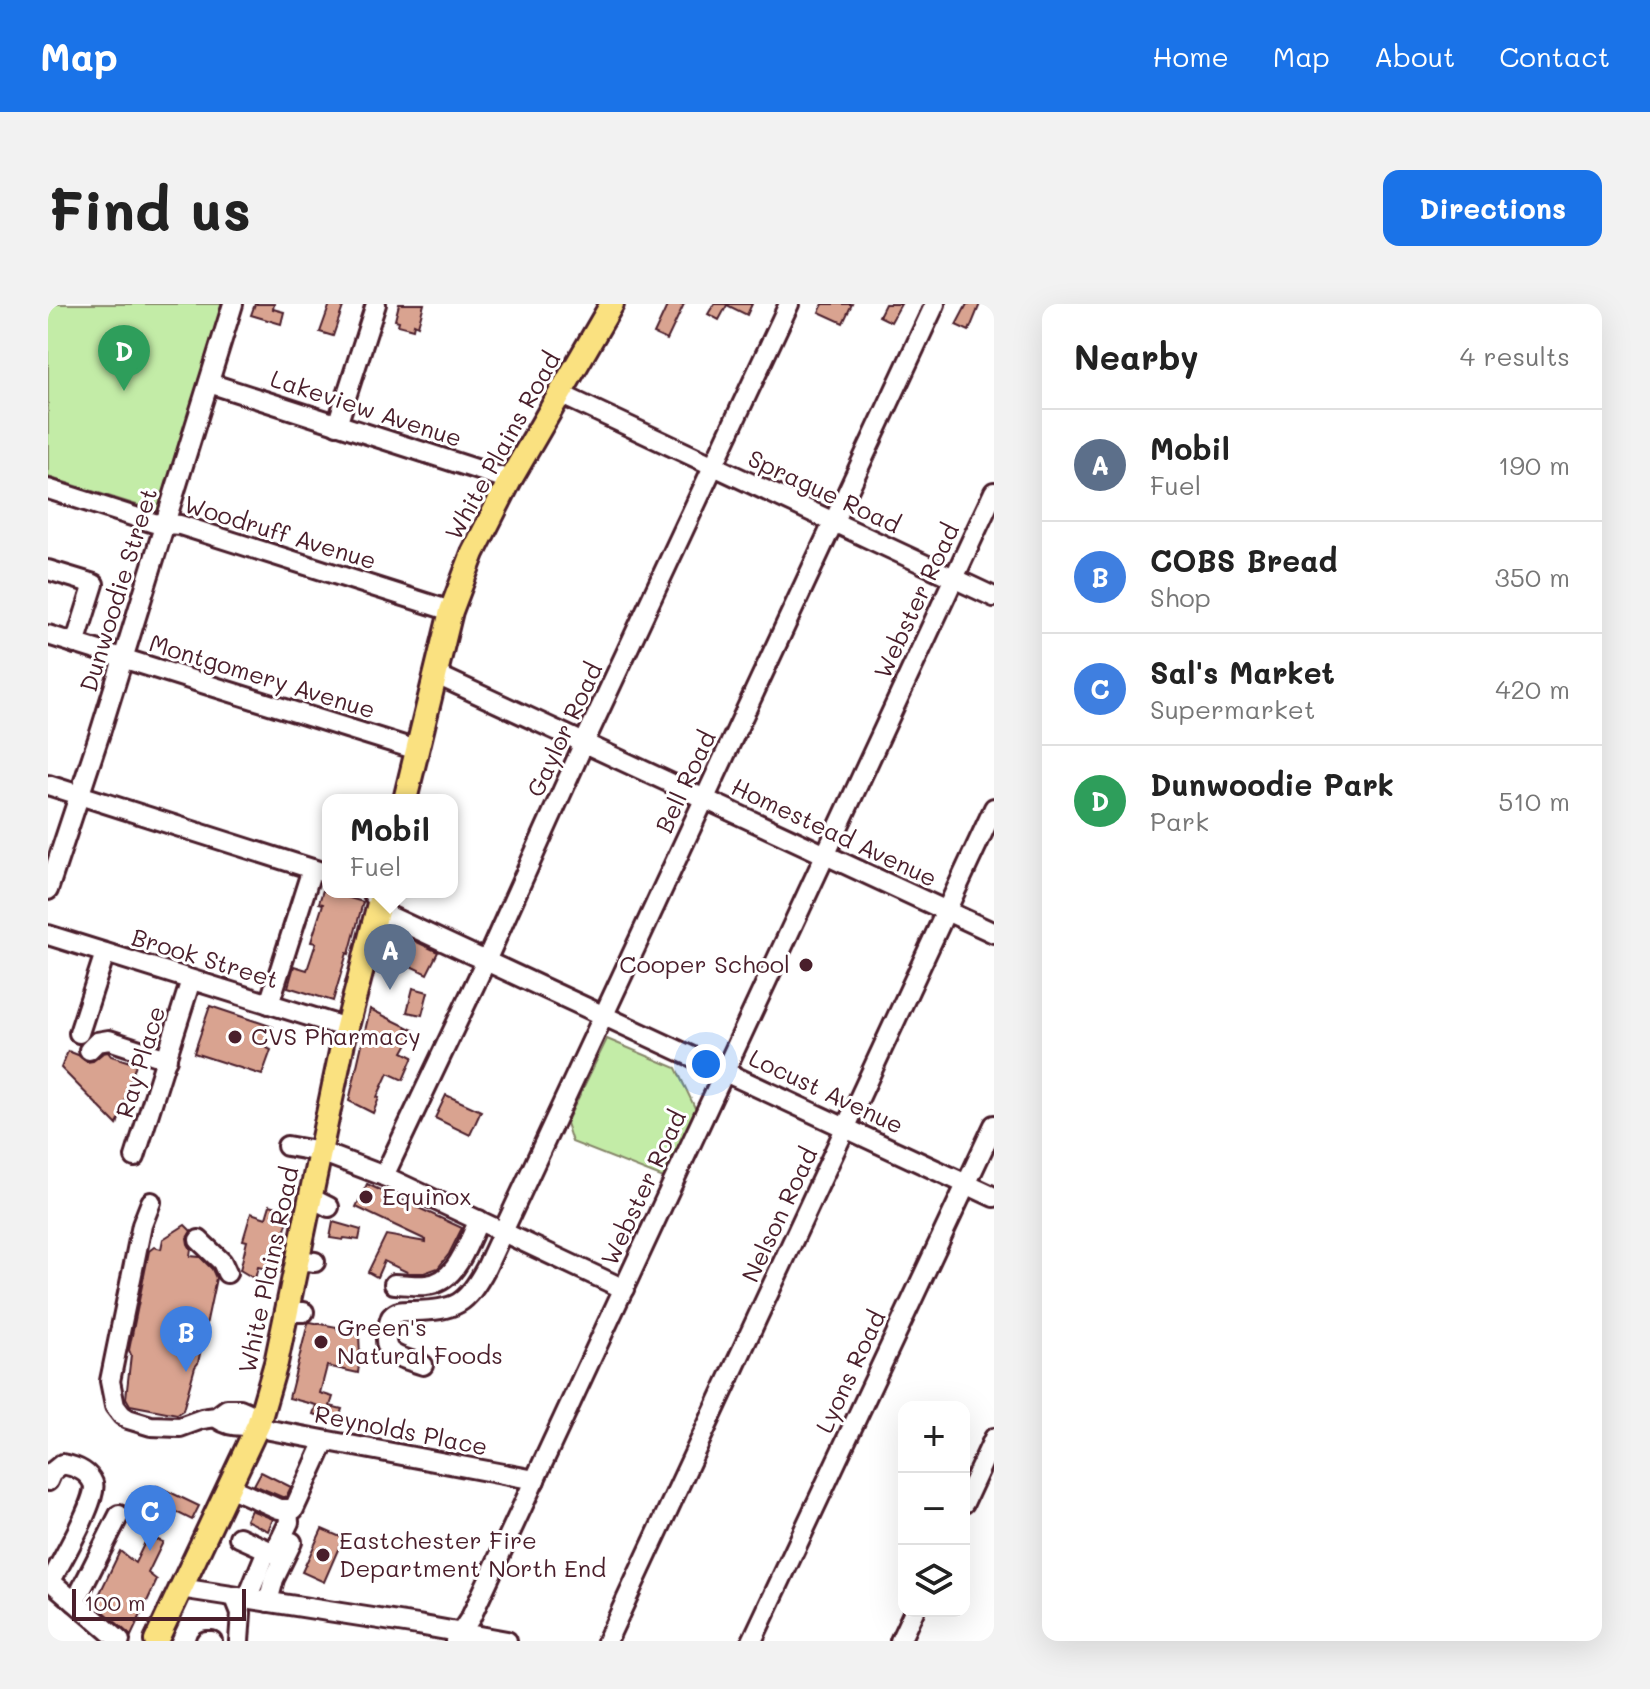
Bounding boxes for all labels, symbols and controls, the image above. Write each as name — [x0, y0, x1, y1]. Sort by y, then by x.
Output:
text: Map — [40, 31, 118, 81]
text: Home — [1153, 38, 1229, 74]
text: Map — [1273, 38, 1330, 74]
text: About — [1374, 38, 1455, 74]
text: Contact — [1499, 38, 1610, 74]
button: Directions — [1383, 170, 1602, 246]
text: Find us — [48, 172, 251, 245]
pin: D — [98, 325, 150, 391]
text: Nearby — [1074, 334, 1199, 379]
text: 4 results — [1460, 339, 1570, 373]
street label: White Plains Road — [437, 346, 566, 545]
street label: Lakeview Avenue — [267, 362, 466, 453]
text: Mobil — [1150, 428, 1230, 468]
street label: Sprague Road — [743, 442, 906, 539]
text: A — [1091, 448, 1109, 482]
text: 190 m — [1498, 448, 1570, 482]
text: Fuel — [1150, 468, 1201, 502]
street label: Dunwoodie Street — [72, 484, 163, 695]
street label: Woodruff Avenue — [181, 488, 380, 576]
street label: Webster Road — [866, 518, 965, 683]
text: COBS Bread — [1150, 540, 1338, 580]
text: B — [1091, 560, 1109, 594]
text: 350 m — [1495, 560, 1570, 594]
text: Shop — [1150, 580, 1211, 614]
street label: Montgomery Avenue — [146, 626, 379, 725]
text: Sal's Market — [1150, 652, 1335, 692]
street label: Gaylor Road — [519, 657, 608, 802]
text: C — [1090, 672, 1110, 706]
text: 420 m — [1495, 672, 1570, 706]
text: Supermarket — [1150, 692, 1315, 726]
street label: Bell Road — [648, 725, 722, 837]
text: Dunwoodie Park — [1150, 764, 1394, 804]
street label: Homestead Avenue — [727, 770, 942, 893]
text: D — [1091, 784, 1109, 818]
text: 510 m — [1498, 784, 1570, 818]
popup — [322, 794, 458, 898]
text: Park — [1150, 804, 1209, 838]
text: Mobil — [350, 809, 430, 849]
text: Fuel — [350, 849, 401, 883]
street label: Brook Street — [128, 920, 283, 995]
pin: A — [364, 924, 416, 990]
place label: Cooper School — [619, 948, 790, 979]
marker: Cooper School — [797, 956, 815, 974]
street label: Ray Place — [108, 1002, 171, 1121]
place label: CVS Pharmacy — [251, 1020, 421, 1051]
marker: CVS Pharmacy — [226, 1028, 244, 1046]
street label: Locust Avenue — [744, 1041, 909, 1140]
your location — [686, 1044, 726, 1084]
street label: Webster Road — [593, 1105, 692, 1270]
street label: Nelson Road — [734, 1142, 823, 1287]
street label: White Plains Road — [230, 1164, 305, 1376]
place label: Equinox — [382, 1180, 471, 1211]
marker: Equinox — [357, 1188, 375, 1206]
street label: Lyons Road — [808, 1305, 892, 1438]
pin: B — [160, 1306, 212, 1372]
place label: Green's Natural Foods — [337, 1311, 503, 1370]
marker: Green's Natural Foods — [312, 1333, 330, 1351]
street label: Reynolds Place — [312, 1398, 490, 1461]
map controls — [898, 1401, 970, 1617]
button: + — [898, 1401, 970, 1473]
button: − — [898, 1473, 970, 1545]
pin: C — [124, 1485, 176, 1551]
place label: Eastchester Fire Department North End — [339, 1524, 606, 1583]
button: layers — [898, 1545, 970, 1617]
marker: Eastchester Fire Department North End — [314, 1546, 332, 1564]
scale bar — [72, 1585, 246, 1621]
text: 100 m — [84, 1588, 146, 1617]

